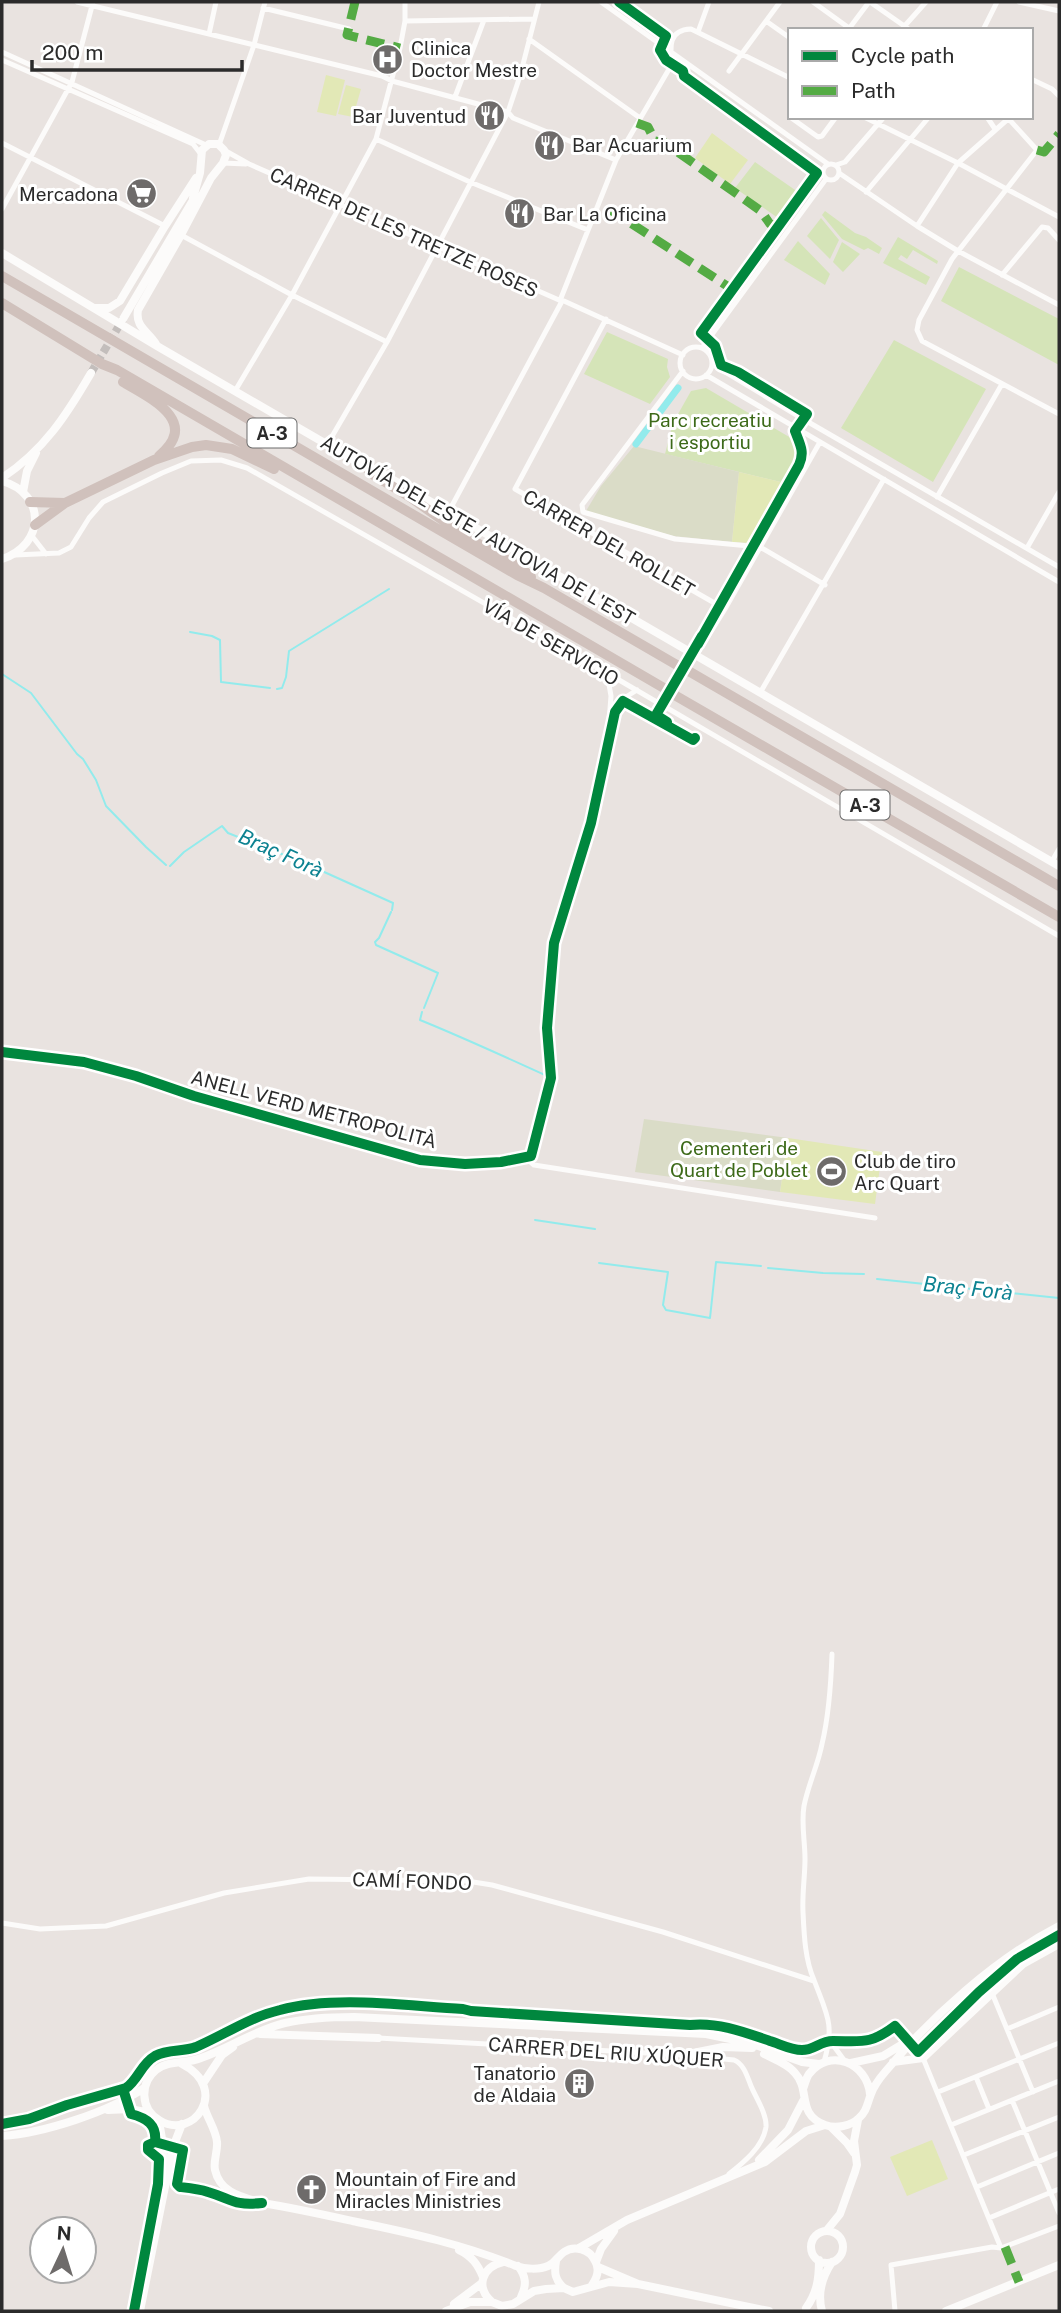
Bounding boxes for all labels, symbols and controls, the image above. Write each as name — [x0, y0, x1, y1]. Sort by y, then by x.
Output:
scale bar — [32, 28, 242, 72]
legend — [788, 28, 1033, 119]
place label: Clinica Doctor Mestre — [411, 37, 537, 81]
text: 200 m — [42, 40, 103, 65]
hospital icon: Clinica Doctor Mestre — [371, 42, 405, 76]
text: Cycle path — [851, 43, 954, 68]
text: Path — [851, 78, 896, 103]
restaurant icon: Bar Juventud — [472, 99, 506, 133]
place label: Bar Juventud — [352, 105, 466, 127]
restaurant icon: Bar Acuarium — [532, 128, 566, 162]
place label: Bar Acuarium — [572, 134, 692, 156]
street label: CARRER DE LES TRETZE ROSES — [267, 163, 541, 301]
supermarket icon: Mercadona — [124, 177, 158, 211]
place label: Mercadona — [19, 183, 118, 205]
restaurant icon: Bar La Oficina — [503, 197, 537, 231]
place label: Bar La Oficina — [543, 203, 667, 225]
park label: Parc recreatiu i esportiu — [648, 409, 772, 453]
road number: A-3 — [247, 418, 296, 447]
street label: AUTOVÍA DEL ESTE / AUTOVIA DE L'EST — [317, 431, 639, 629]
street label: CARRER DEL ROLLET — [519, 485, 699, 601]
street label: VÍA DE SERVICIO — [479, 594, 623, 690]
road number: A-3 — [840, 790, 890, 820]
water label: Braç Forà — [235, 823, 327, 883]
street label: ANELL VERD METROPOLITÀ — [189, 1066, 439, 1152]
park label: Cementeri de Quart de Poblet — [670, 1137, 808, 1181]
place label: Club de tiro Arc Quart — [854, 1150, 956, 1194]
sports icon: Club de tiro Arc Quart — [814, 1155, 848, 1189]
water label: Braç Forà — [922, 1271, 1014, 1305]
street label: CAMÍ FONDO — [352, 1868, 472, 1894]
street label: CARRER DEL RIU XÚQUER — [487, 2033, 725, 2071]
place label: Tanatorio de Aldaia — [474, 2062, 556, 2106]
building icon: Tanatorio de Aldaia — [562, 2067, 596, 2101]
place label: Mountain of Fire and Miracles Ministries — [335, 2168, 516, 2212]
church icon: Mountain of Fire and Miracles Ministries — [295, 2173, 329, 2207]
north arrow — [28, 2215, 98, 2285]
text: N — [56, 2222, 72, 2245]

